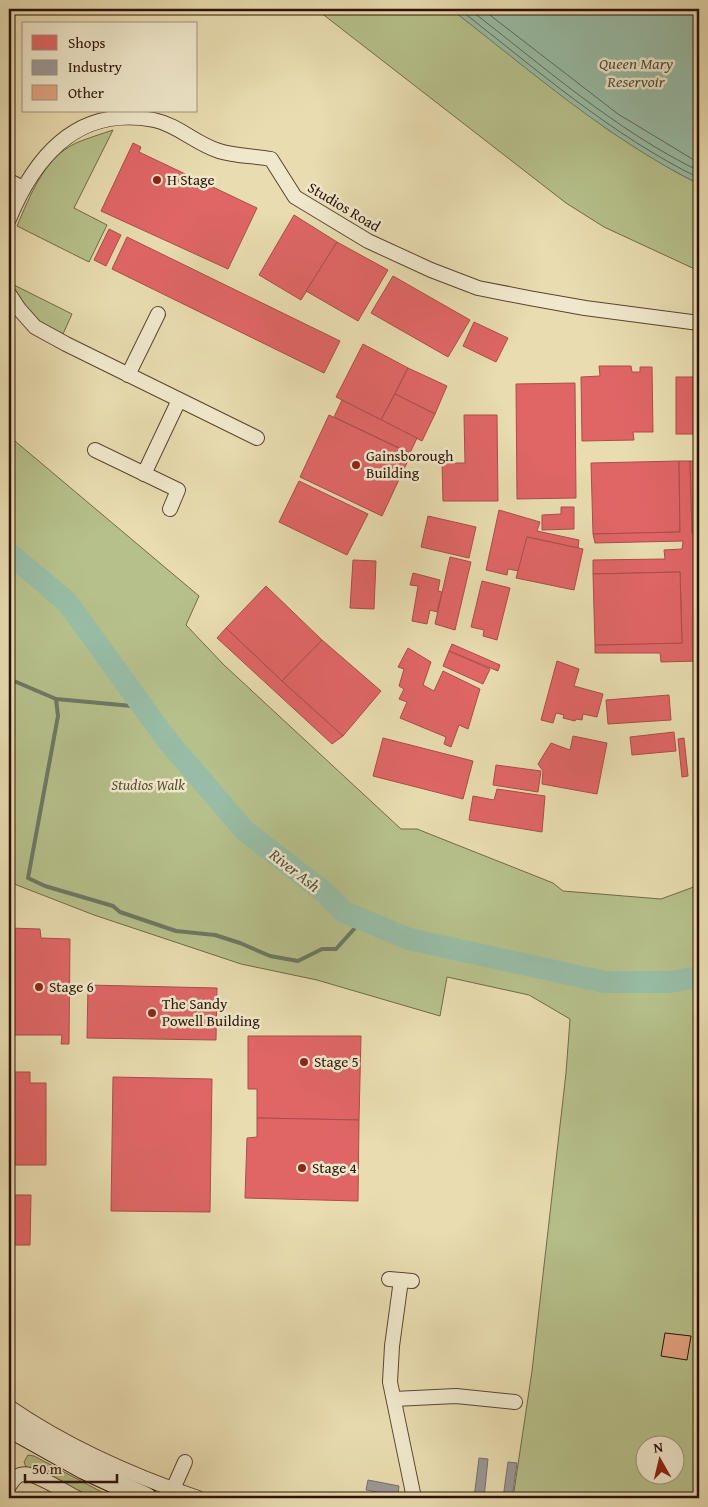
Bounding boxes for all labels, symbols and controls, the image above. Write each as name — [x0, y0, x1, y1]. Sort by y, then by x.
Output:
legend — [22, 22, 198, 112]
text: Shops — [68, 32, 105, 53]
water label: Queen Mary Reservoir — [599, 51, 674, 93]
text: Industry — [68, 56, 123, 77]
text: Other — [68, 82, 104, 103]
place label: H Stage — [167, 169, 214, 190]
marker: H Stage — [151, 174, 163, 186]
street label: Studios Road — [304, 177, 384, 236]
place label: Gainsborough Building — [366, 445, 454, 483]
marker: Gainsborough Building — [350, 459, 362, 471]
park label: Studios Walk — [111, 774, 185, 795]
water label: River Ash — [264, 842, 325, 897]
place label: Stage 6 — [49, 976, 94, 997]
marker: Stage 6 — [33, 981, 45, 993]
place label: The Sandy Powell Building — [162, 993, 260, 1031]
marker: The Sandy Powell Building — [146, 1007, 158, 1019]
place label: Stage 5 — [314, 1051, 359, 1072]
marker: Stage 5 — [298, 1056, 310, 1068]
place label: Stage 4 — [312, 1157, 357, 1178]
marker: Stage 4 — [296, 1162, 308, 1174]
north arrow — [636, 1434, 686, 1484]
text: N — [652, 1436, 665, 1458]
scale bar — [25, 1452, 118, 1484]
text: 50 m — [32, 1458, 63, 1479]

